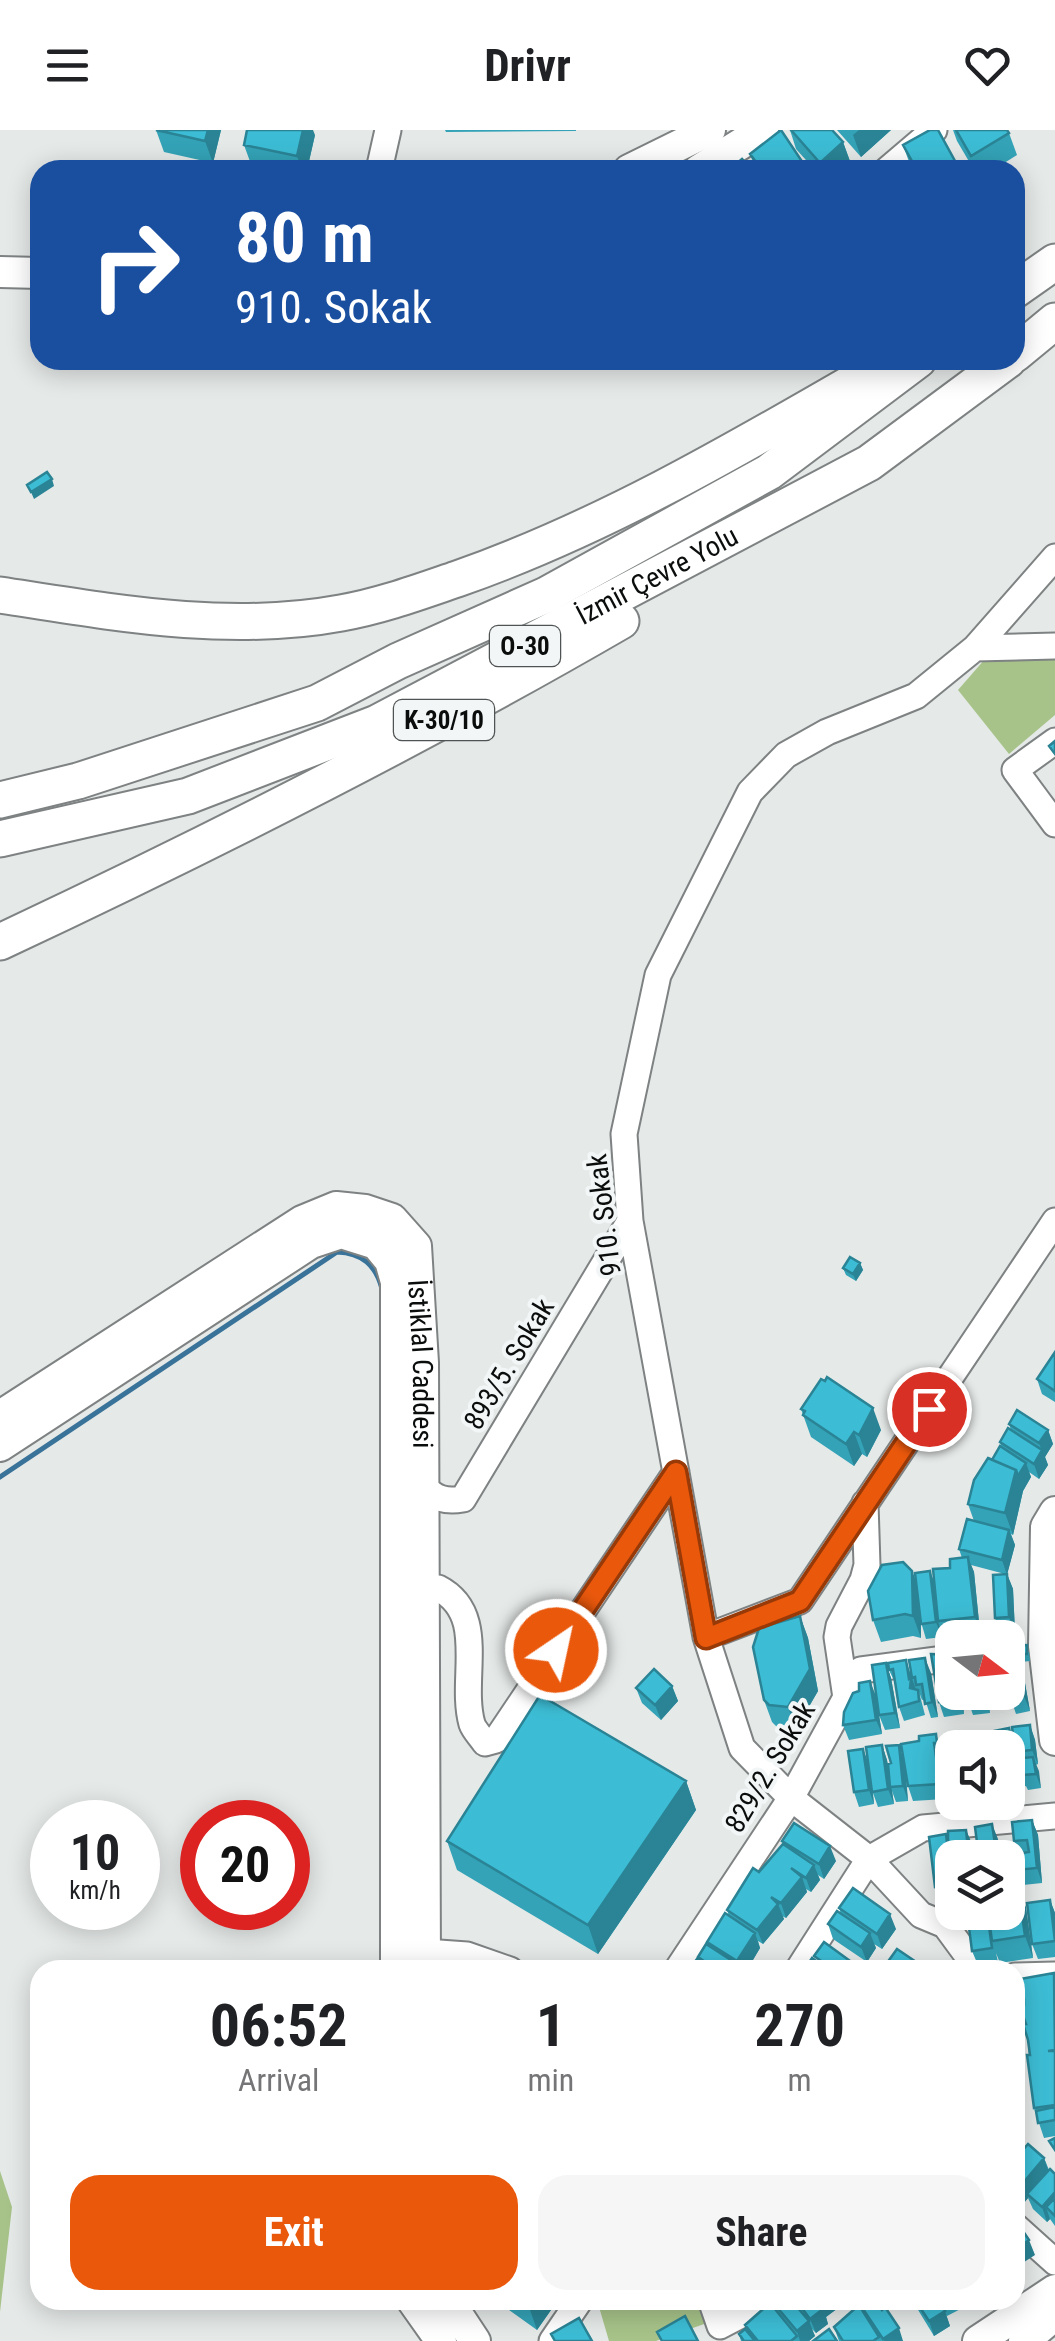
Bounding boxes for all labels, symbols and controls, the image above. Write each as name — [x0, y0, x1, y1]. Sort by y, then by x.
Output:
icon: menu — [40, 38, 95, 93]
icon: heart — [960, 38, 1015, 93]
text: Drivr — [484, 39, 571, 92]
text: 80 m — [235, 197, 374, 279]
icon: right — [70, 200, 200, 330]
text: 910. Sokak — [235, 281, 432, 334]
street label: İzmir Çevre Yolu — [570, 519, 743, 631]
road number: O-30 — [490, 626, 560, 666]
road number: K-30/10 — [394, 700, 494, 740]
street label: 910. Sokak — [580, 1152, 628, 1278]
street label: İstiklal Caddesi — [402, 1278, 440, 1448]
street label: 893/5. Sokak — [457, 1292, 561, 1435]
pin — [887, 1367, 972, 1452]
icon: arrive — [902, 1382, 957, 1437]
position arrow — [504, 1598, 608, 1702]
north arrow — [935, 1620, 1025, 1710]
map controls — [935, 1620, 1025, 1930]
street label: 829/2. Sokak — [718, 1695, 822, 1838]
button: sound — [935, 1730, 1025, 1820]
speed limit sign: 20 — [180, 1800, 310, 1930]
text: 10 — [70, 1824, 120, 1882]
button: layers — [935, 1840, 1025, 1930]
text: km/h — [69, 1876, 121, 1905]
text: 06:52 — [210, 1990, 348, 2061]
text: 1 — [536, 1990, 566, 2061]
text: 270 — [754, 1990, 845, 2061]
text: Arrival — [238, 2061, 319, 2099]
text: min — [527, 2061, 574, 2099]
text: m — [788, 2061, 812, 2099]
button: Exit — [70, 2175, 518, 2290]
button: Share — [538, 2175, 985, 2290]

